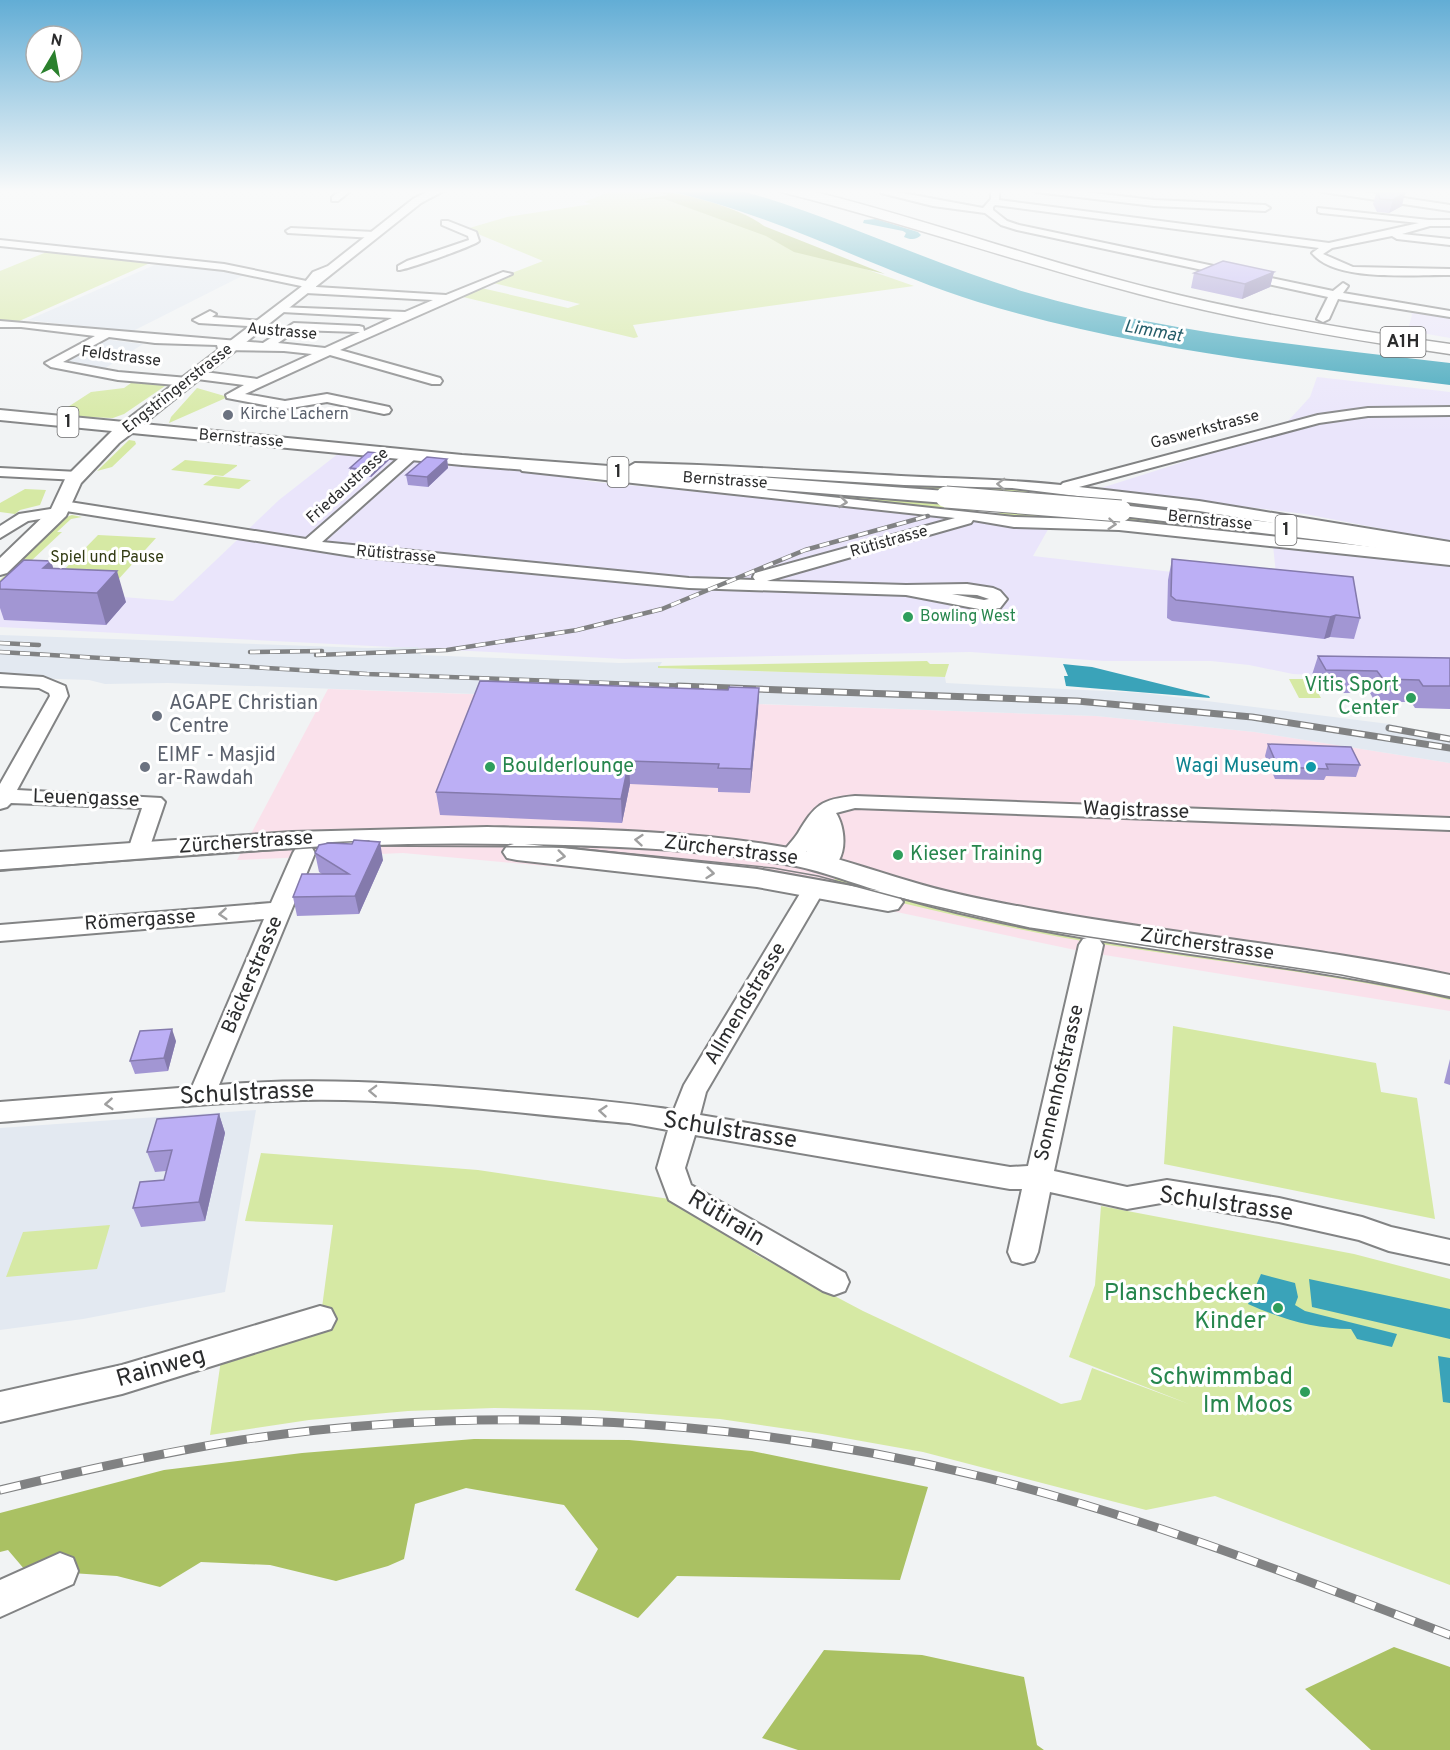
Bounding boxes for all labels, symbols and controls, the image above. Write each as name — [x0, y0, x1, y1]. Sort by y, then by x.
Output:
north arrow — [24, 24, 84, 84]
text: N — [49, 30, 64, 52]
water label: Limmat — [1122, 316, 1186, 349]
street label: Austrasse — [246, 319, 318, 345]
road number: A1H — [1380, 327, 1426, 357]
street label: Engstringerstrasse — [119, 340, 237, 438]
street label: Feldstrasse — [80, 342, 162, 372]
place label: Kirche Lachern — [240, 405, 349, 425]
street label: Gaswerkstrasse — [1148, 406, 1262, 454]
road number: 1 — [58, 407, 78, 437]
marker: Kirche Lachern — [221, 408, 235, 422]
street label: Bernstrasse — [198, 425, 284, 453]
street label: Friedaustrasse — [303, 444, 393, 528]
road number: 1 — [608, 457, 628, 487]
street label: Bernstrasse — [682, 468, 768, 494]
one-way arrow — [996, 478, 1005, 490]
one-way arrow — [838, 495, 848, 508]
street label: Bernstrasse — [1167, 507, 1253, 535]
road number: 1 — [1276, 515, 1296, 545]
one-way arrow — [1108, 518, 1117, 531]
street label: Rütistrasse — [848, 521, 930, 563]
street label: Rütistrasse — [355, 542, 437, 568]
park label: Spiel und Pause — [50, 548, 164, 568]
place label: Bowling West — [920, 607, 1016, 627]
marker: Bowling West — [901, 610, 915, 624]
place label: Vitis Sport Center — [1304, 673, 1399, 722]
place label: AGAPE Christian Centre — [169, 691, 318, 740]
marker: Vitis Sport Center — [1404, 691, 1418, 705]
marker: AGAPE Christian Centre — [150, 709, 164, 723]
place label: EIMF - Masjid ar-Rawdah — [157, 743, 276, 792]
place label: Boulderlounge — [502, 754, 634, 780]
place label: Wagi Museum — [1175, 754, 1299, 780]
marker: EIMF - Masjid ar-Rawdah — [138, 760, 152, 774]
marker: Boulderlounge — [483, 760, 497, 774]
marker: Wagi Museum — [1304, 760, 1318, 774]
street label: Leuengasse — [32, 784, 140, 814]
street label: Wagistrasse — [1082, 796, 1190, 826]
street label: Zürcherstrasse — [178, 825, 314, 861]
street label: Zürcherstrasse — [663, 830, 799, 872]
one-way arrow — [635, 834, 644, 847]
place label: Kieser Training — [910, 842, 1043, 868]
marker: Kieser Training — [891, 848, 905, 862]
one-way arrow — [556, 849, 565, 862]
one-way arrow — [705, 866, 714, 879]
street label: Römergasse — [84, 904, 196, 938]
one-way arrow — [218, 908, 227, 921]
street label: Bäckerstrasse — [217, 912, 289, 1038]
street label: Zürcherstrasse — [1138, 923, 1276, 967]
street label: Allmendstrasse — [699, 938, 793, 1070]
street label: Sonnenhofstrasse — [1029, 1002, 1091, 1164]
street label: Schulstrasse — [179, 1075, 315, 1113]
one-way arrow — [368, 1085, 377, 1097]
one-way arrow — [105, 1097, 114, 1110]
one-way arrow — [599, 1105, 608, 1118]
street label: Schulstrasse — [661, 1106, 799, 1156]
street label: Schulstrasse — [1157, 1181, 1295, 1229]
street label: Rütirain — [682, 1184, 770, 1254]
place label: Planschbecken Kinder — [1104, 1279, 1266, 1337]
marker: Planschbecken Kinder — [1271, 1301, 1285, 1315]
street label: Rainweg — [113, 1341, 209, 1395]
place label: Schwimmbad Im Moos — [1149, 1363, 1293, 1421]
marker: Schwimmbad Im Moos — [1298, 1385, 1312, 1399]

